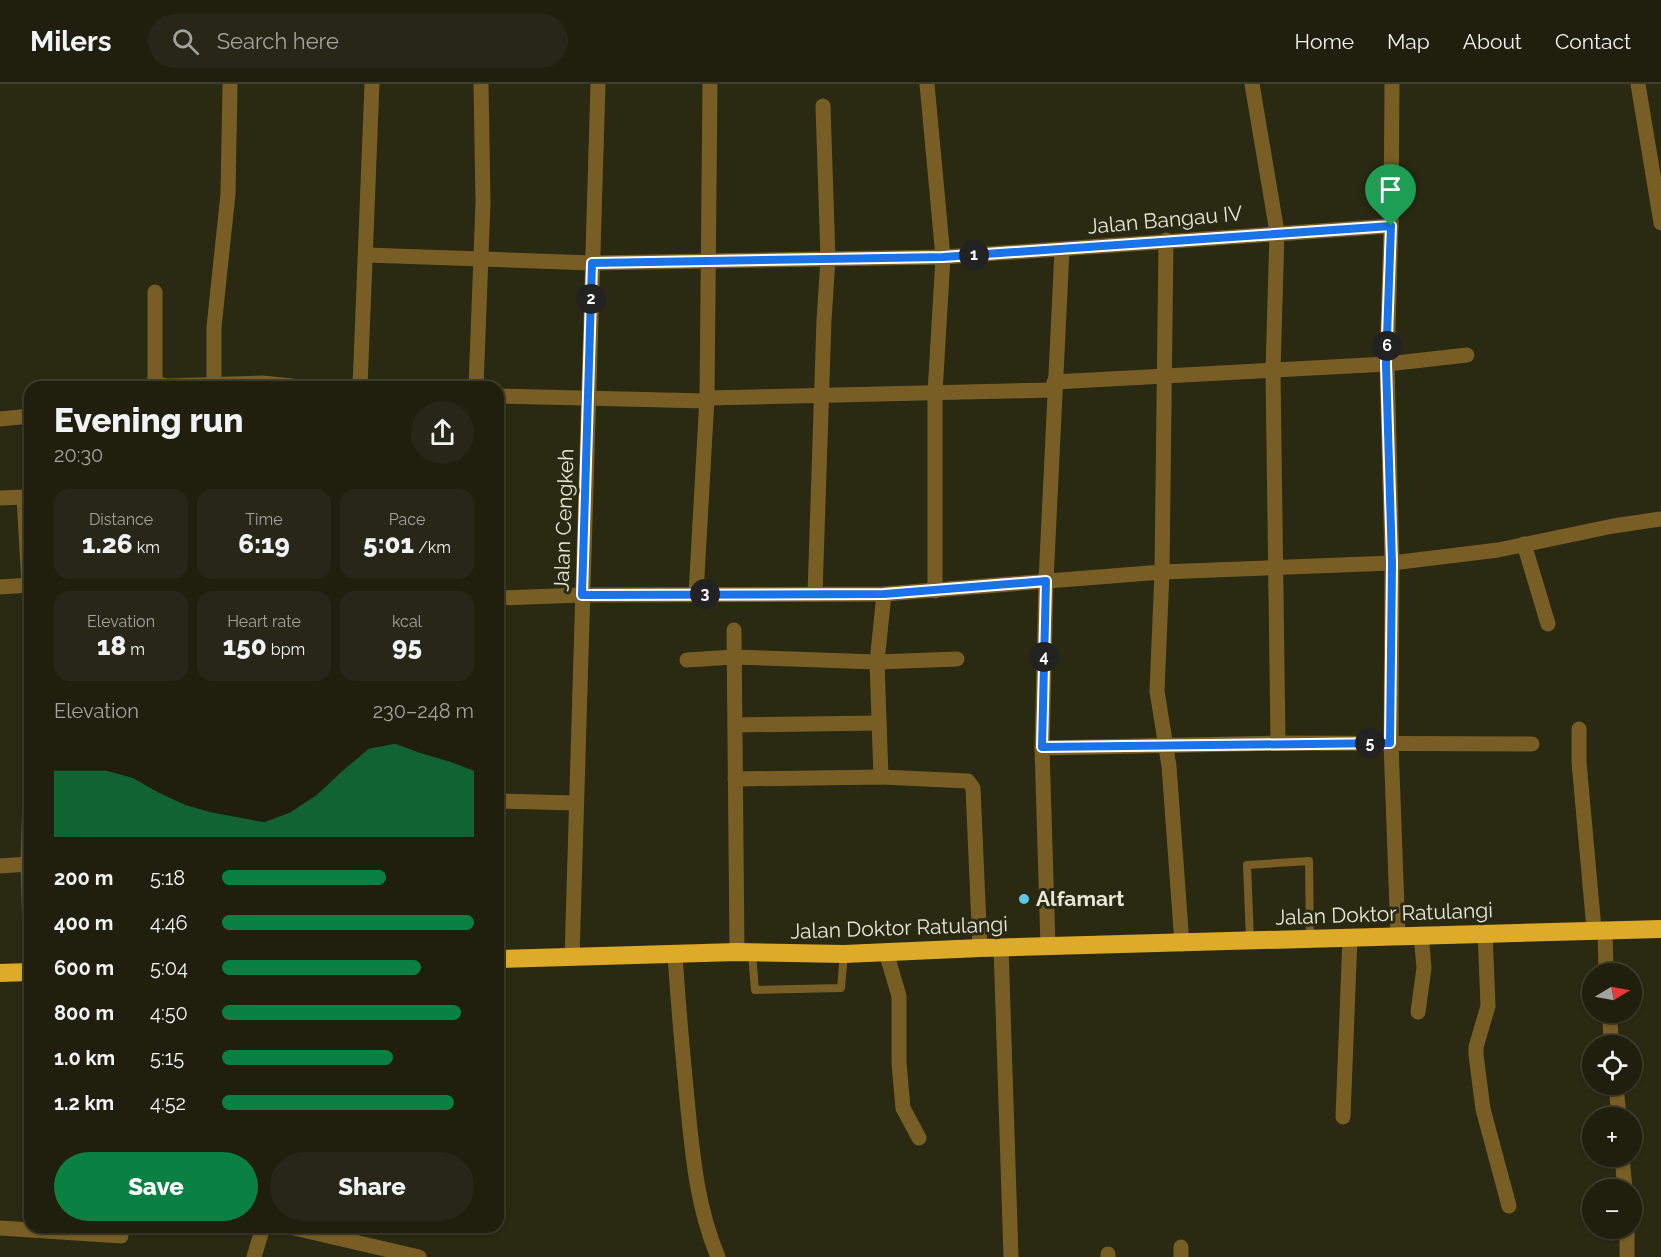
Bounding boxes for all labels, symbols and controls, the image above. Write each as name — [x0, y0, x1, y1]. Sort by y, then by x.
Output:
search box — [148, 14, 568, 68]
text: Milers — [30, 25, 112, 58]
icon: search — [169, 25, 202, 58]
text: Search here — [217, 28, 339, 54]
text: Home — [1295, 29, 1354, 54]
text: Map — [1387, 29, 1430, 54]
text: About — [1463, 29, 1522, 54]
text: Contact — [1555, 29, 1631, 54]
pin — [1365, 164, 1416, 226]
icon: arrive — [1374, 173, 1407, 206]
street label: Jalan Bangau IV — [1086, 200, 1244, 239]
pin: 1 — [959, 240, 989, 270]
text: 1 — [970, 245, 978, 264]
pin: 2 — [576, 284, 606, 314]
text: 2 — [586, 289, 596, 308]
pin: 6 — [1372, 331, 1402, 361]
text: 6 — [1382, 336, 1392, 355]
text: Evening run — [54, 401, 244, 440]
button: share — [411, 401, 474, 464]
text: 20:30 — [54, 443, 103, 467]
street label: Jalan Cengkeh — [549, 448, 578, 592]
text: Distance — [89, 510, 153, 529]
text: Time — [245, 510, 283, 529]
text: Pace — [389, 510, 425, 529]
text: 1.26 — [82, 529, 133, 559]
text: 6:19 — [238, 529, 290, 559]
text: 5:01 — [363, 529, 414, 559]
text: km — [133, 538, 160, 557]
text: /km — [414, 538, 451, 557]
pin: 3 — [690, 579, 720, 609]
text: 3 — [701, 584, 709, 603]
text: Elevation — [87, 612, 155, 631]
text: Heart rate — [227, 612, 301, 631]
text: kcal — [392, 612, 422, 631]
text: 18 — [97, 631, 126, 661]
text: 150 — [223, 631, 267, 661]
text: 95 — [392, 631, 422, 661]
text: m — [126, 640, 145, 659]
text: bpm — [267, 640, 305, 659]
pin: 4 — [1029, 642, 1059, 672]
text: 4 — [1039, 647, 1049, 666]
text: Elevation — [54, 699, 139, 723]
text: 230–248 m — [373, 699, 474, 723]
pin: 5 — [1355, 728, 1385, 758]
text: 5 — [1366, 733, 1374, 752]
text: 200 m — [54, 866, 113, 890]
text: 5:18 — [150, 866, 185, 890]
place label: Alfamart — [1036, 886, 1124, 911]
marker: Alfamart — [1017, 892, 1031, 906]
street label: Jalan Doktor Ratulangi — [1275, 897, 1493, 930]
text: 400 m — [54, 911, 113, 935]
text: 4:46 — [150, 911, 188, 935]
street label: Jalan Doktor Ratulangi — [790, 911, 1008, 944]
text: 600 m — [54, 956, 114, 980]
text: 5:04 — [150, 956, 188, 980]
north arrow — [1582, 963, 1642, 1023]
map controls — [1582, 963, 1642, 1239]
text: 800 m — [54, 1001, 114, 1025]
text: 4:50 — [150, 1001, 188, 1025]
button: locate — [1582, 1035, 1642, 1095]
text: 1.0 km — [54, 1046, 115, 1070]
text: 5:15 — [150, 1046, 184, 1070]
text: 1.2 km — [54, 1091, 114, 1115]
text: 4:52 — [150, 1091, 186, 1115]
button: + — [1582, 1107, 1642, 1167]
button: Save — [54, 1152, 258, 1221]
button: Share — [270, 1152, 474, 1221]
button: − — [1582, 1179, 1642, 1239]

